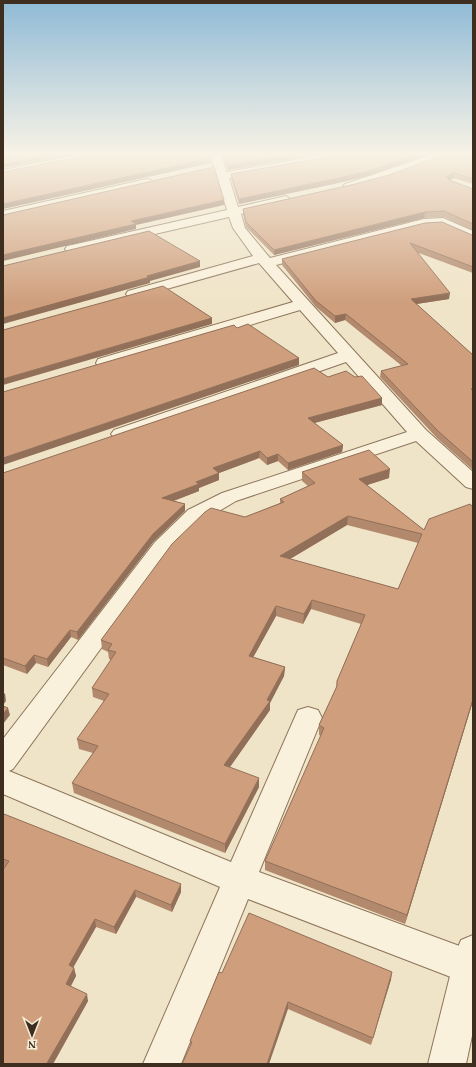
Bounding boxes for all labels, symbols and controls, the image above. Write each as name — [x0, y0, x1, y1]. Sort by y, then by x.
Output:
north arrow — [12, 1015, 52, 1055]
text: N — [28, 1039, 36, 1051]

